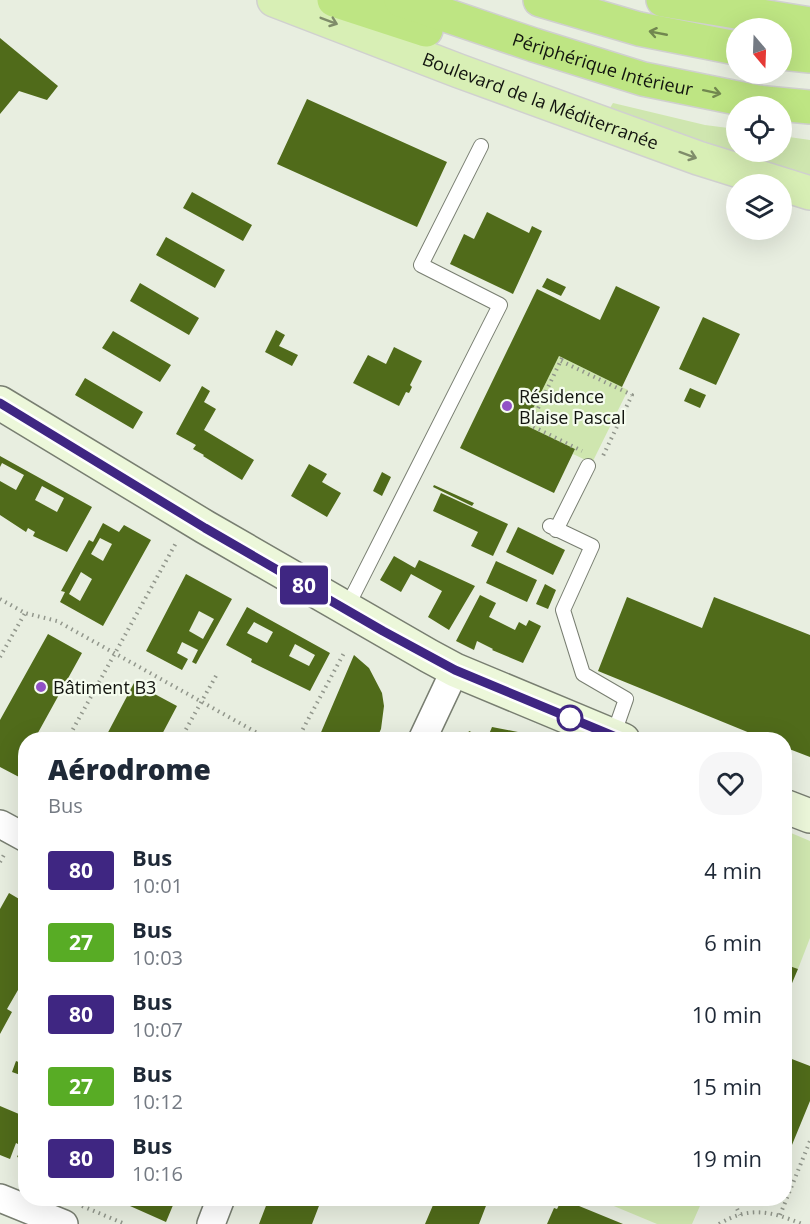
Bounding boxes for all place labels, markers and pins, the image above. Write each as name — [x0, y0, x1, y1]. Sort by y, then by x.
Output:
place label: Résidence Blaise Pascal — [519, 384, 626, 429]
marker: Résidence Blaise Pascal — [500, 399, 514, 413]
place label: Bâtiment B3 — [53, 675, 156, 699]
marker: Bâtiment B3 — [34, 680, 48, 694]
unlabelled marker — [557, 705, 583, 731]

